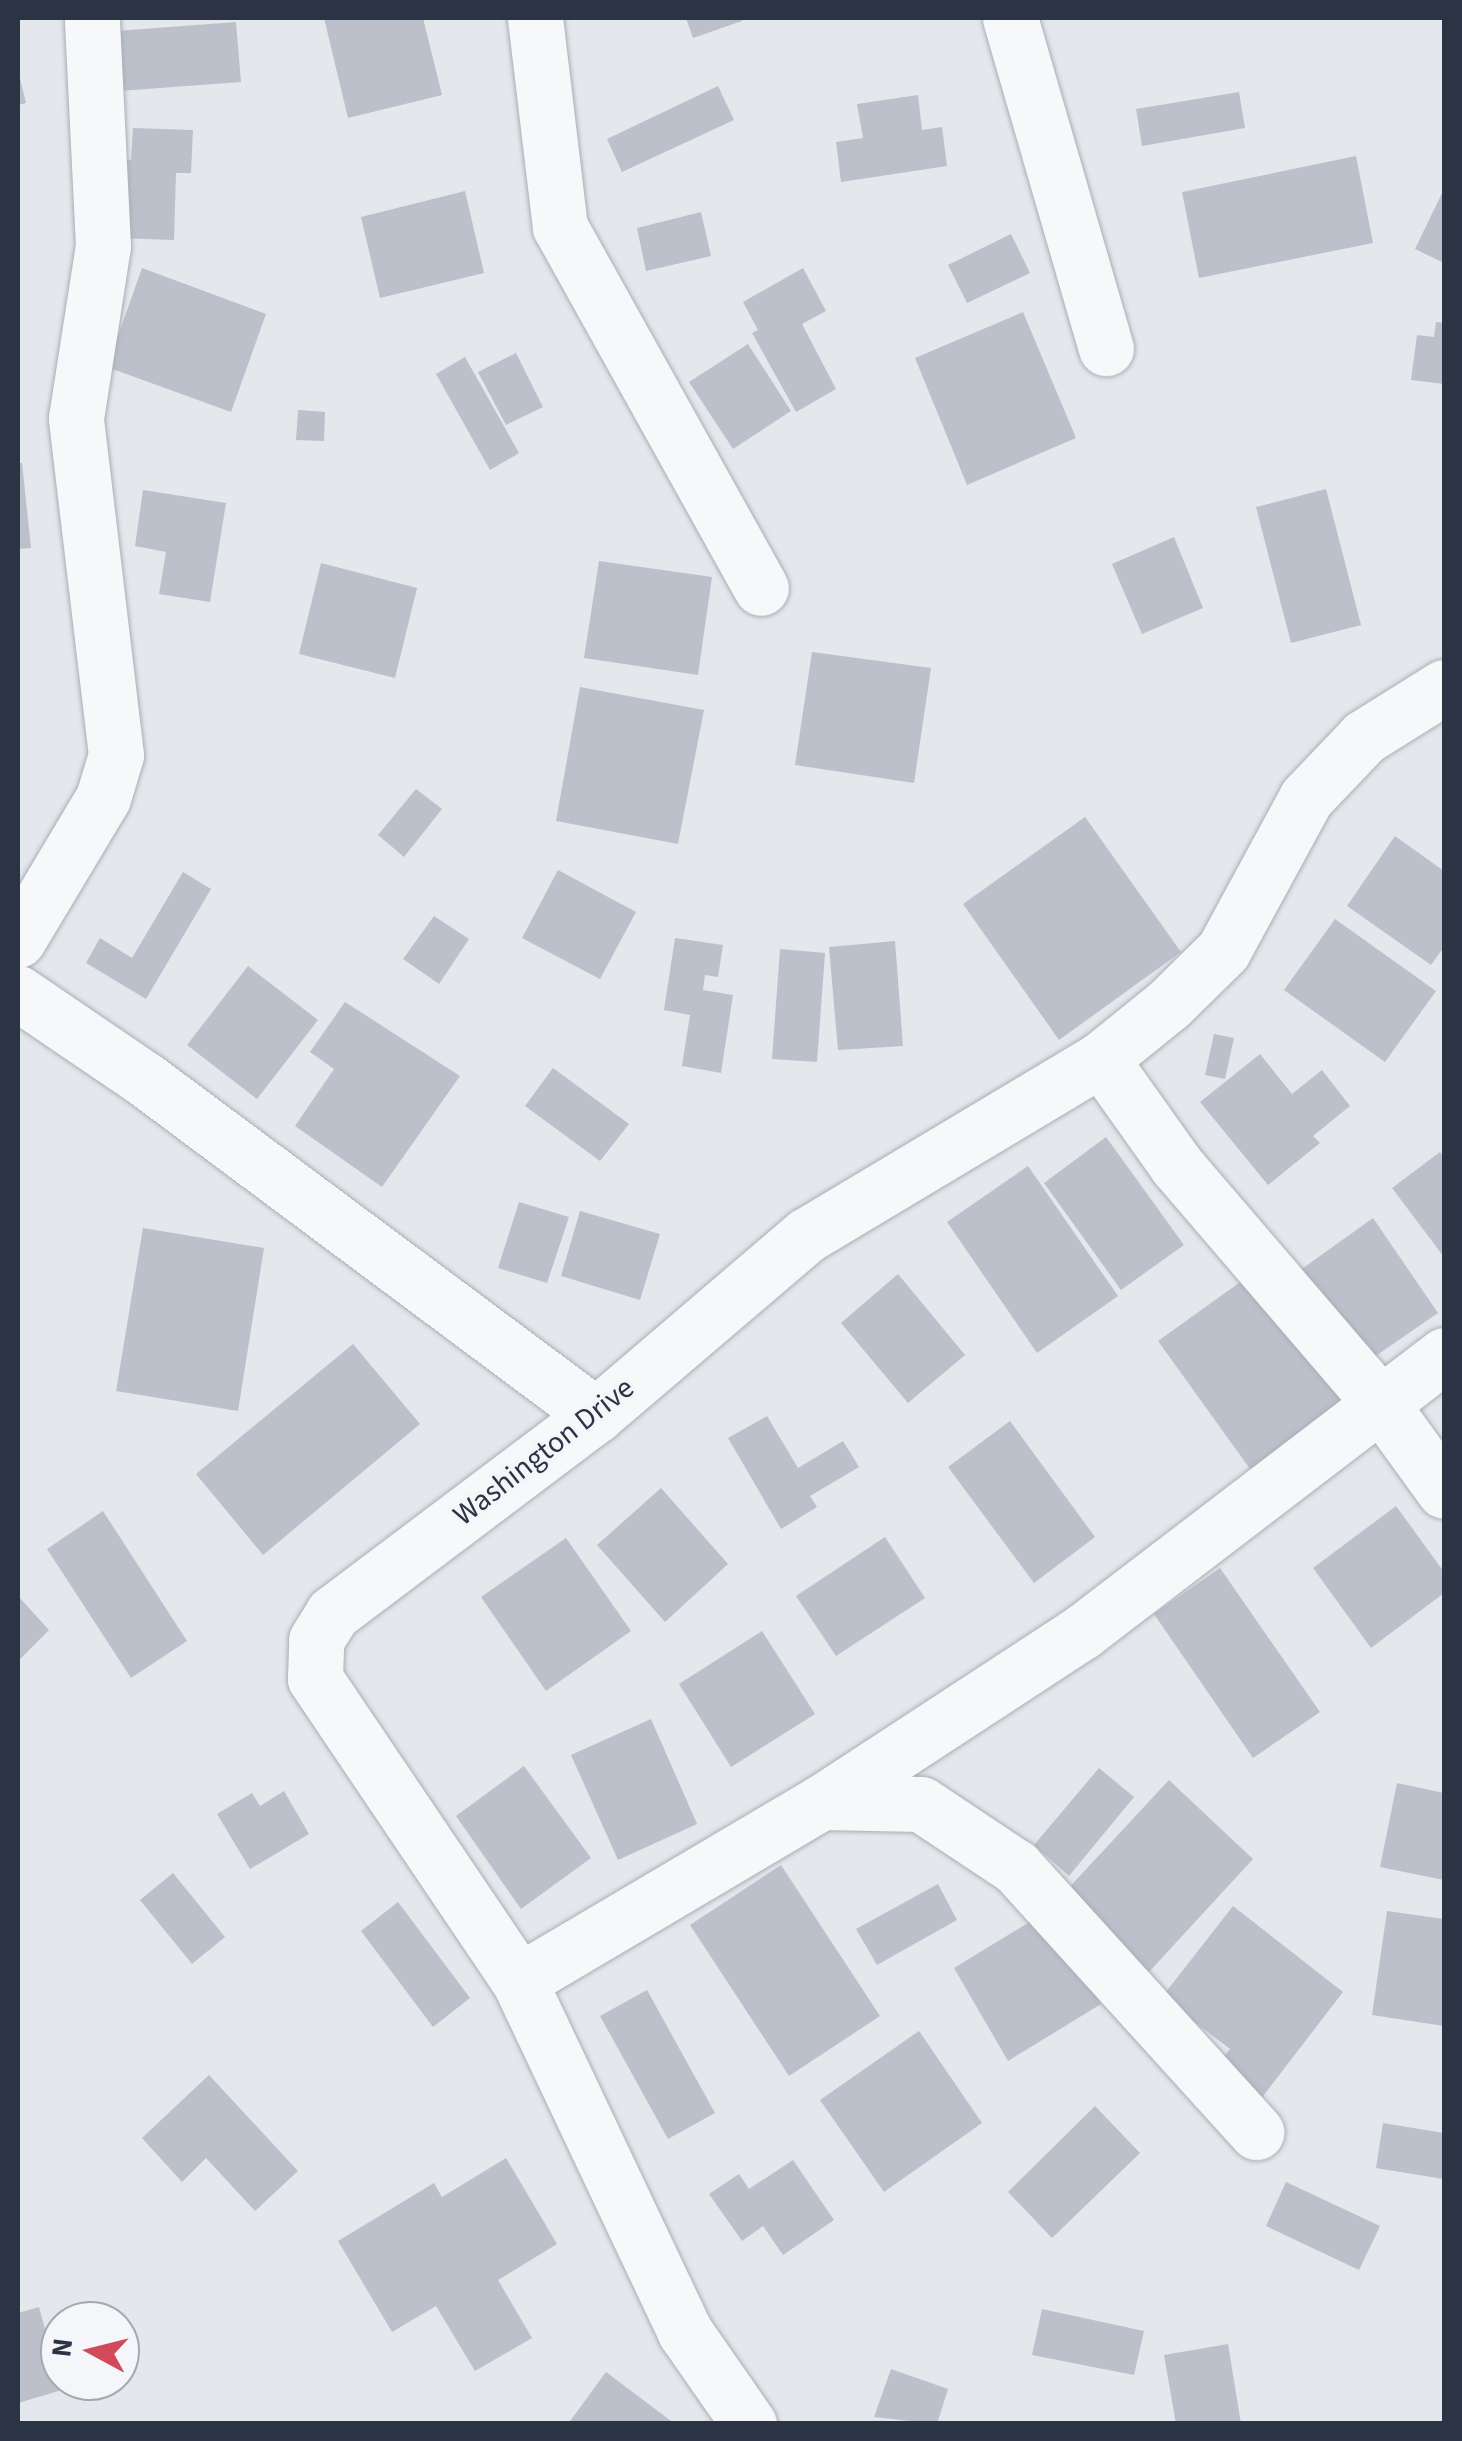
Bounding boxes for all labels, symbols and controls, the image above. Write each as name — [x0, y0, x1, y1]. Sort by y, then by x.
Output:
street label: Washington Drive — [446, 1370, 642, 1534]
north arrow — [40, 2301, 140, 2401]
text: N — [41, 2336, 83, 2359]

